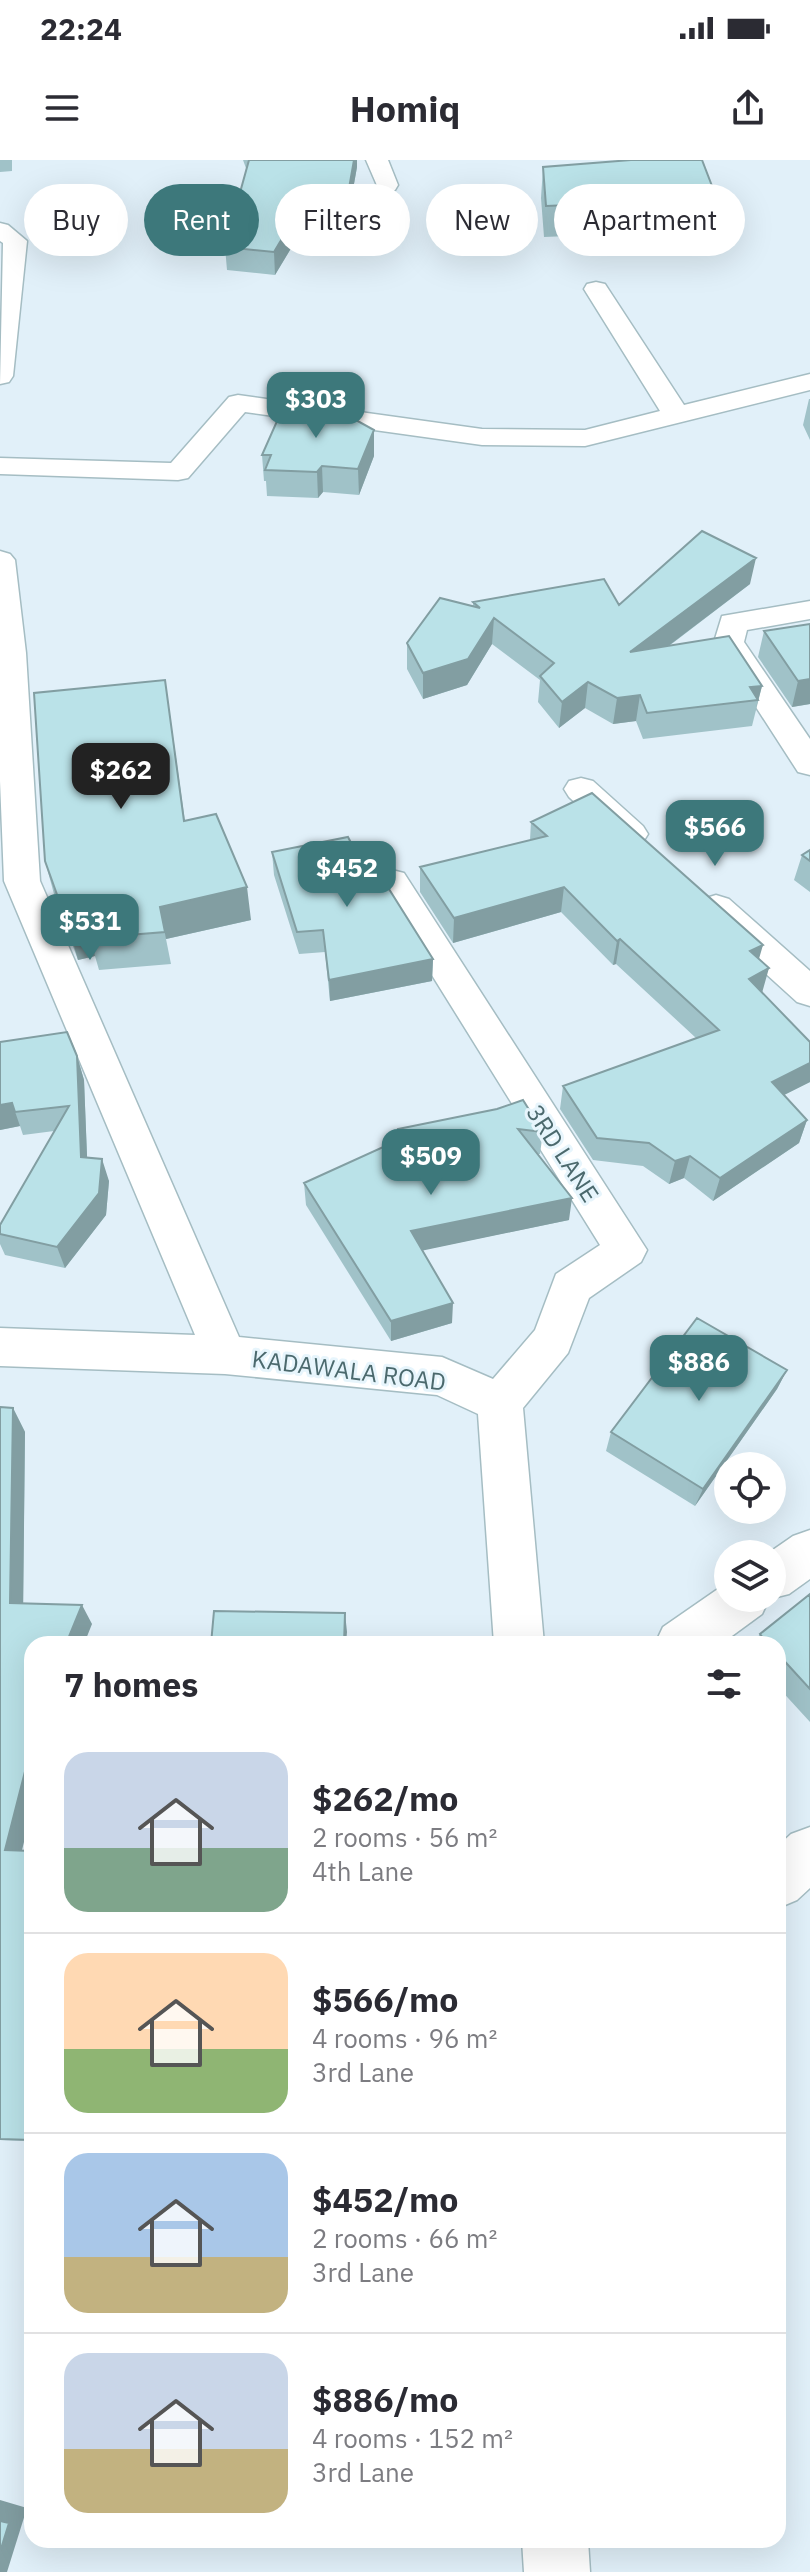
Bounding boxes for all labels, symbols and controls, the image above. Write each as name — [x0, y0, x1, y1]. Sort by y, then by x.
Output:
text: 22:24 — [40, 9, 122, 48]
text: Homiq — [350, 85, 460, 132]
icon: menu — [40, 86, 84, 130]
icon: share — [726, 86, 770, 130]
chip: Buy — [24, 184, 128, 256]
chip: Rent — [144, 184, 259, 256]
chip: Filters — [275, 184, 410, 256]
chip: New — [426, 184, 538, 256]
chip: Apartment — [554, 184, 745, 256]
pin: $303 — [269, 372, 363, 440]
text: $303 — [285, 381, 347, 415]
pin: $262 — [74, 743, 168, 811]
text: $262 — [90, 752, 152, 786]
pin: $566 — [668, 800, 762, 868]
text: $566 — [684, 809, 746, 843]
pin: $452 — [300, 841, 394, 909]
text: $452 — [316, 850, 378, 884]
pin: $531 — [43, 894, 137, 962]
text: $531 — [59, 903, 121, 937]
street label: 3RD LANE — [520, 1098, 606, 1208]
pin: $509 — [384, 1129, 478, 1197]
text: $509 — [400, 1138, 462, 1172]
pin: $886 — [652, 1335, 746, 1403]
street label: KADAWALA ROAD — [250, 1342, 448, 1398]
text: $886 — [668, 1344, 730, 1378]
map controls — [714, 1452, 786, 1612]
button: locate — [714, 1452, 786, 1524]
button: layers — [714, 1540, 786, 1612]
text: 7 homes — [64, 1662, 199, 1706]
icon: filters — [702, 1662, 746, 1706]
text: $262/mo — [312, 1776, 459, 1820]
icon: home — [128, 1784, 224, 1880]
text: 2 rooms · 56 m² — [312, 1820, 497, 1854]
text: 4th Lane — [312, 1854, 414, 1888]
text: $566/mo — [312, 1977, 459, 2021]
icon: home — [128, 1985, 224, 2081]
text: 4 rooms · 96 m² — [312, 2021, 497, 2055]
text: 3rd Lane — [312, 2055, 414, 2089]
text: $452/mo — [312, 2177, 459, 2221]
icon: home — [128, 2185, 224, 2281]
text: 2 rooms · 66 m² — [312, 2221, 497, 2255]
text: 3rd Lane — [312, 2255, 414, 2289]
text: $886/mo — [312, 2377, 459, 2421]
icon: home — [128, 2385, 224, 2481]
text: 4 rooms · 152 m² — [312, 2421, 513, 2455]
text: 3rd Lane — [312, 2455, 414, 2489]

